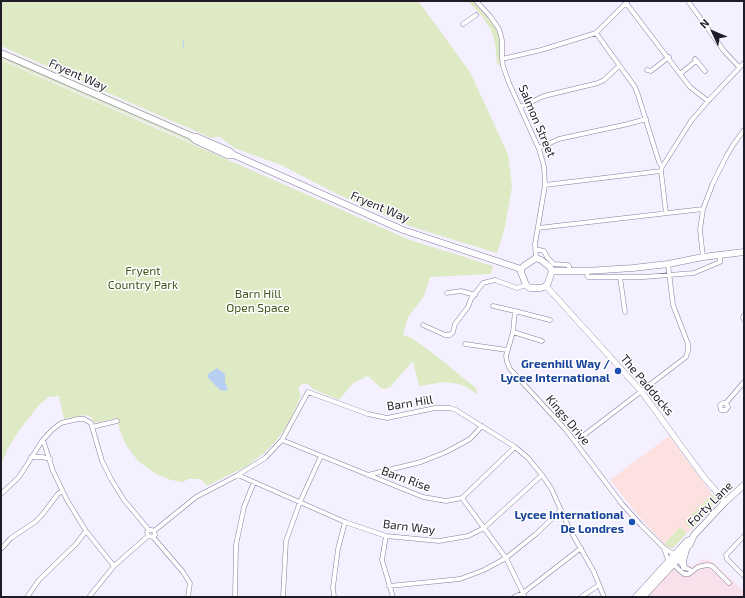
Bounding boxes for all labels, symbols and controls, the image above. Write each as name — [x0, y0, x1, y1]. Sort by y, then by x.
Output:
north arrow — [693, 12, 733, 52]
text: N — [697, 16, 711, 31]
street label: Fryent Way — [47, 56, 109, 94]
street label: Salmon Street — [515, 83, 559, 159]
street label: Fryent Way — [349, 188, 411, 226]
park label: Fryent Country Park — [108, 264, 178, 292]
park label: Barn Hill Open Space — [226, 287, 290, 315]
street label: The Paddocks — [617, 352, 677, 418]
place label: Greenhill Way / Lycee International — [501, 357, 610, 385]
marker: Greenhill Way / Lycee International — [613, 366, 623, 376]
street label: Barn Hill — [386, 392, 434, 414]
street label: Kings Drive — [543, 392, 593, 448]
street label: Barn Rise — [379, 463, 433, 495]
street label: Forty Lane — [685, 479, 735, 529]
place label: Lycee International De Londres — [515, 508, 624, 536]
street label: Barn Way — [382, 517, 436, 537]
marker: Lycee International De Londres — [627, 517, 637, 527]

